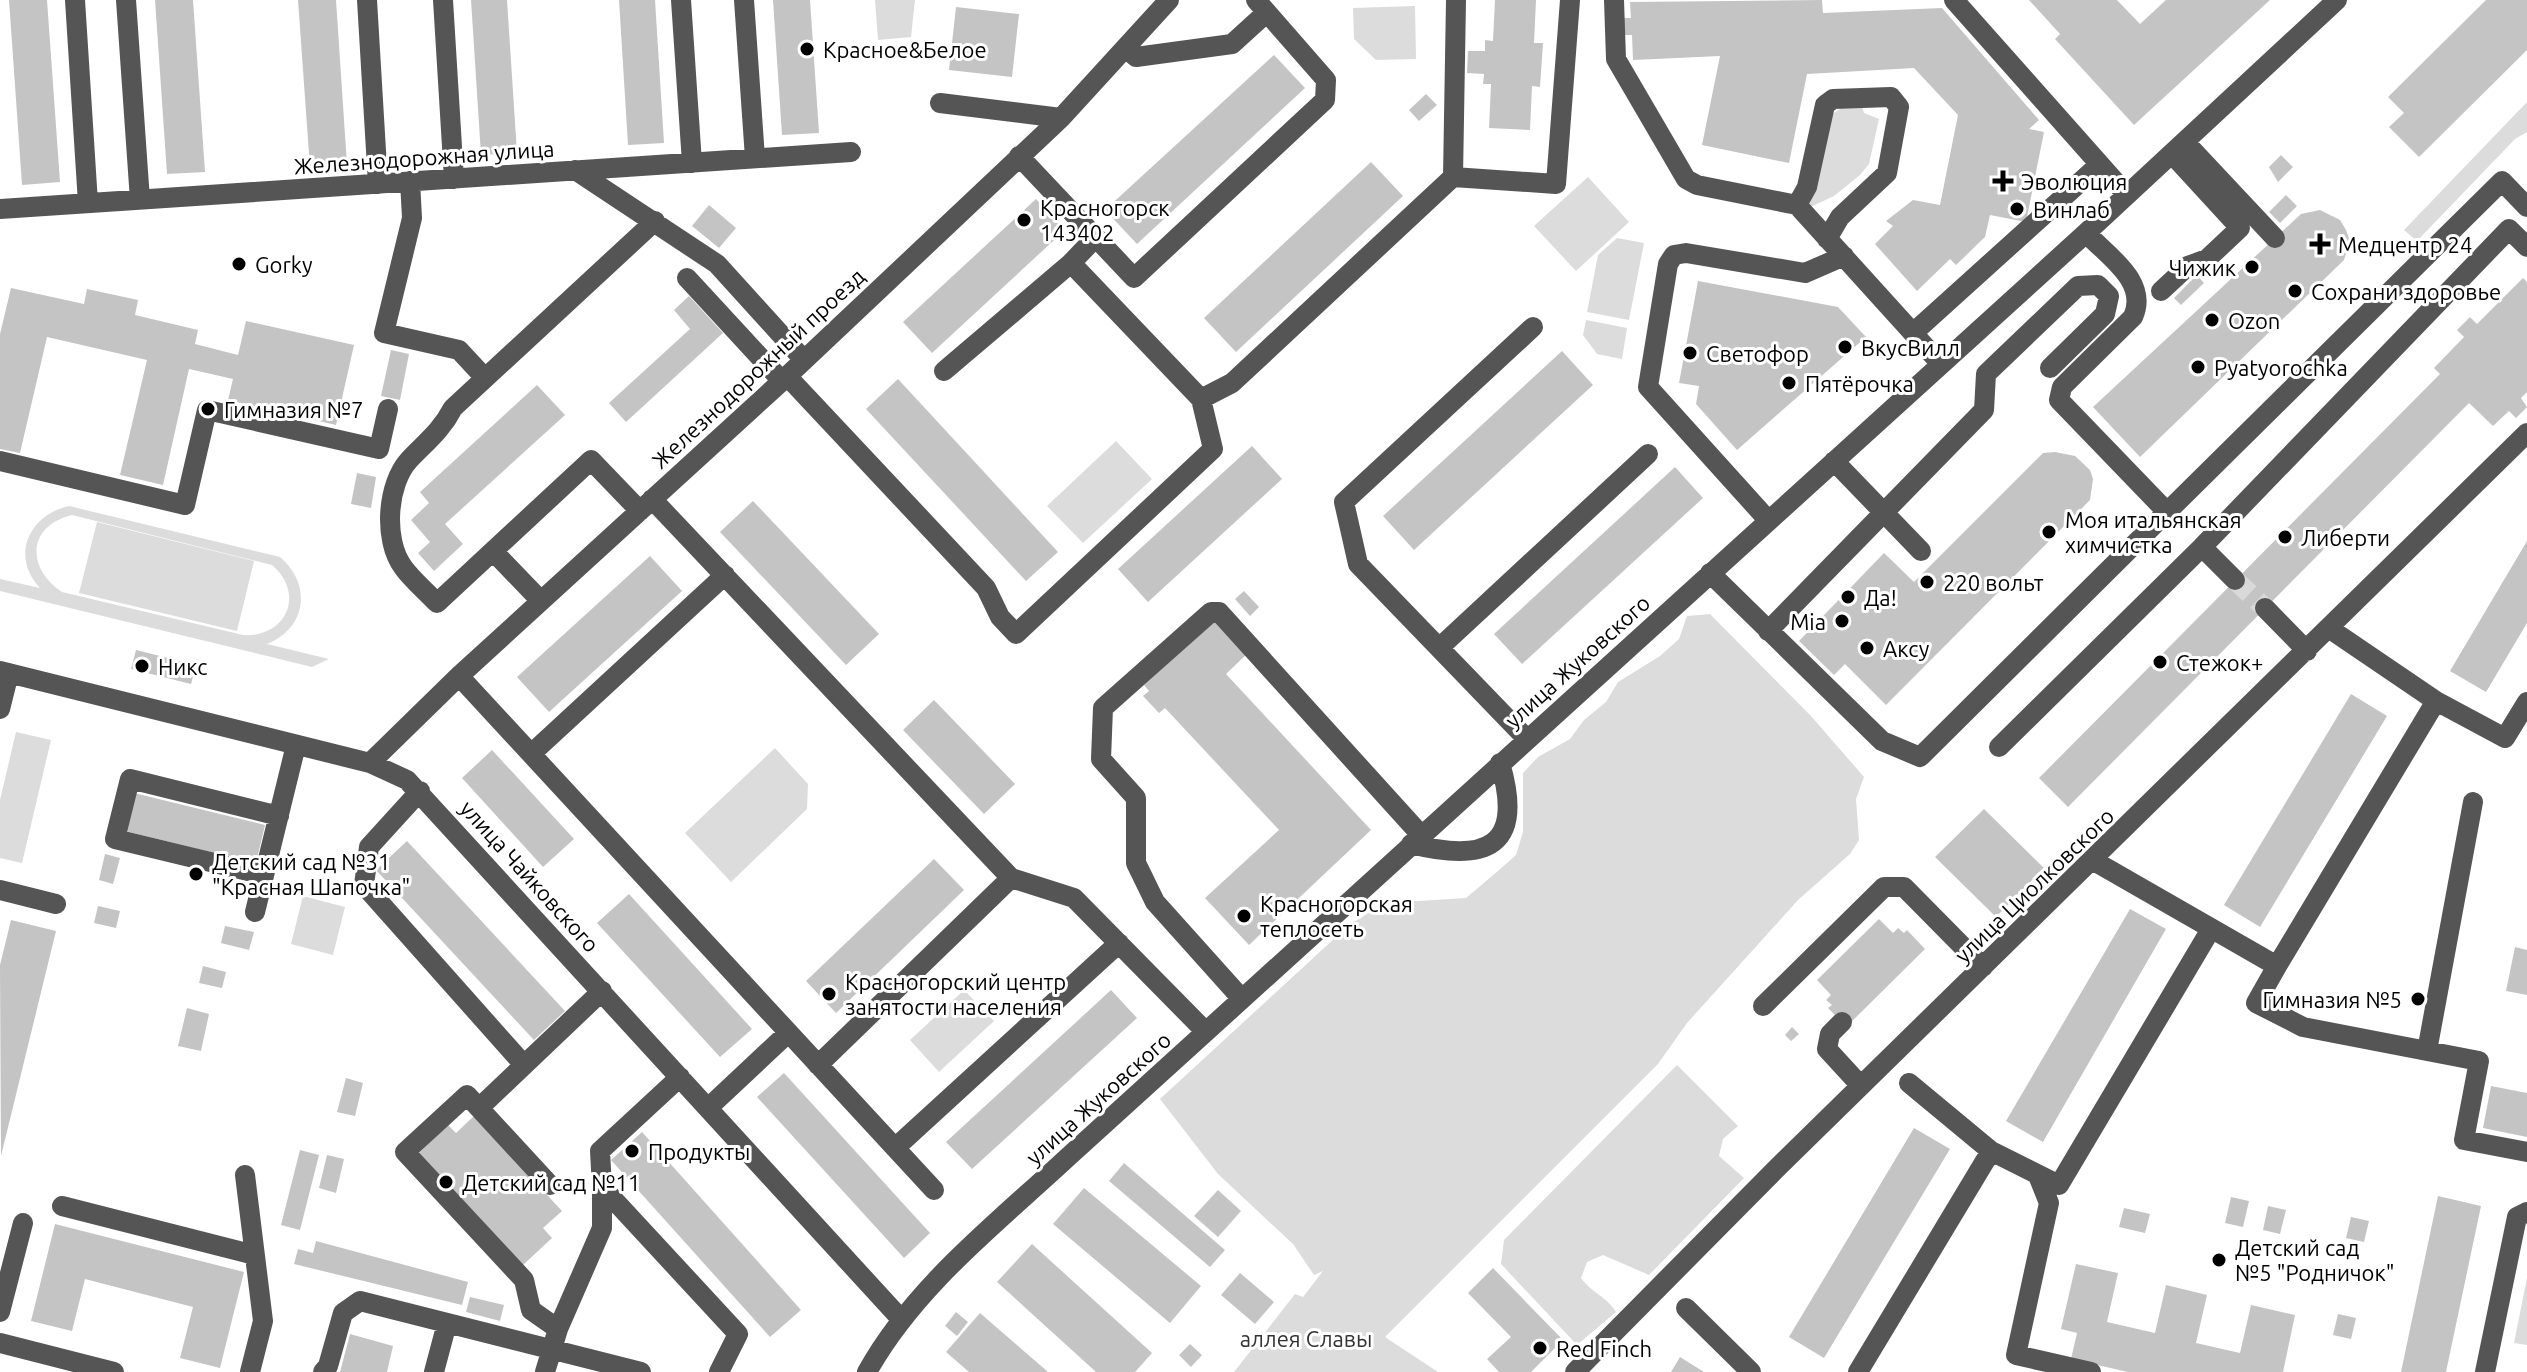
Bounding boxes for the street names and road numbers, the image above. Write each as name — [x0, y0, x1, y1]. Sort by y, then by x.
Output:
street label: Железнодорожная улица — [293, 135, 555, 179]
street label: Железнодорожный проезд — [647, 263, 869, 473]
street label: улица Жуковского — [1500, 590, 1654, 732]
street label: улица Чайковского — [456, 795, 604, 957]
street label: улица Циолковского — [1949, 803, 2119, 967]
street label: улица Жуковского — [1021, 1027, 1175, 1169]

